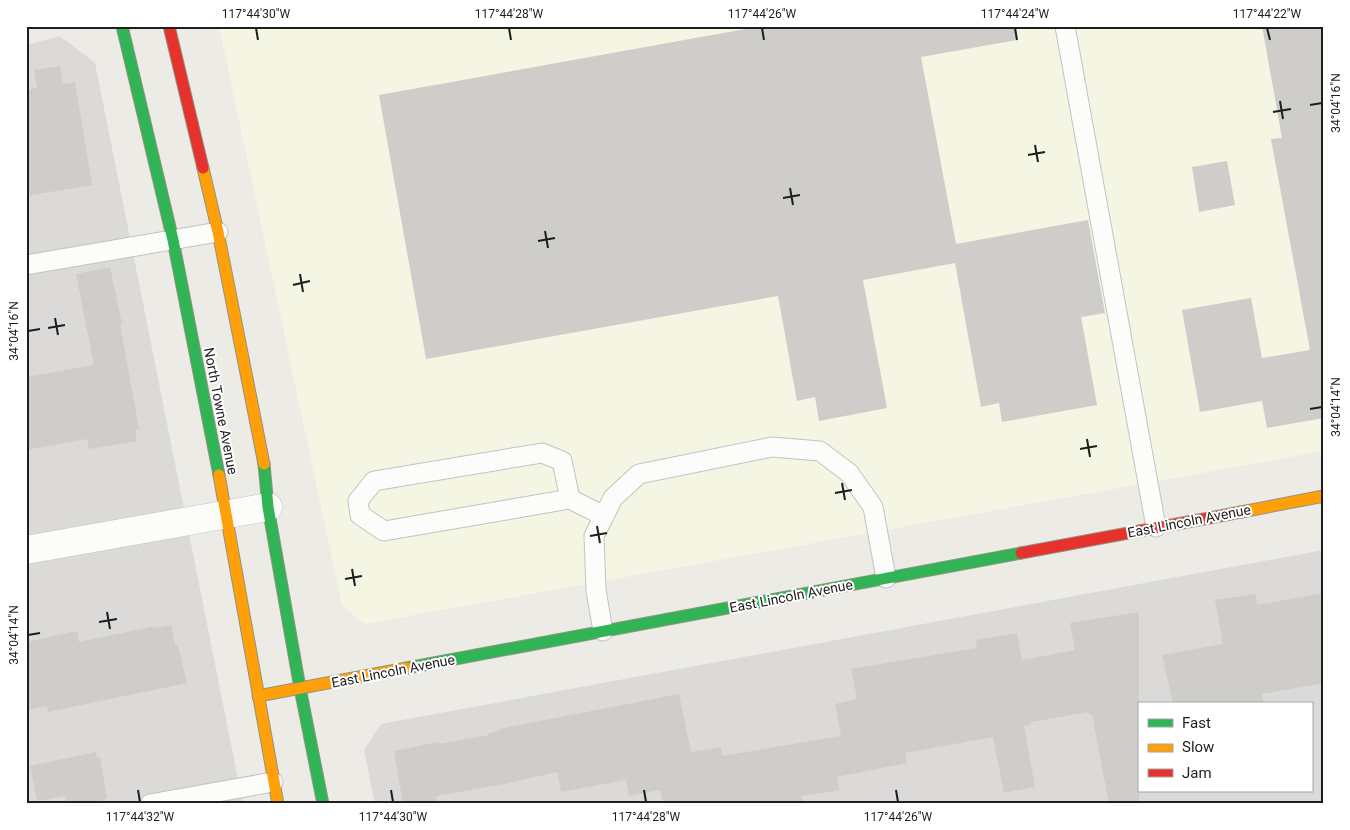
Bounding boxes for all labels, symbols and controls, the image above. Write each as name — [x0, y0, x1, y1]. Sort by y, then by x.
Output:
text: 117°44'30"W — [222, 7, 290, 21]
text: 117°44'28"W — [475, 7, 543, 21]
text: 117°44'26"W — [728, 7, 796, 21]
text: 117°44'24"W — [981, 7, 1049, 21]
text: 117°44'22"W — [1233, 7, 1301, 21]
text: 34°04'16"N — [1329, 73, 1343, 133]
text: 34°04'16"N — [7, 301, 21, 361]
street label: North Towne Avenue — [201, 346, 241, 476]
text: 34°04'14"N — [1329, 377, 1343, 437]
street label: East Lincoln Avenue — [1126, 501, 1252, 541]
street label: East Lincoln Avenue — [728, 576, 854, 616]
text: 34°04'14"N — [7, 605, 21, 665]
street label: East Lincoln Avenue — [330, 651, 456, 691]
legend — [1138, 702, 1312, 792]
text: Fast — [1182, 714, 1211, 732]
text: Slow — [1182, 738, 1214, 756]
text: Jam — [1182, 764, 1212, 782]
text: 117°44'32"W — [106, 810, 174, 824]
text: 117°44'30"W — [359, 810, 427, 824]
text: 117°44'28"W — [612, 810, 680, 824]
text: 117°44'26"W — [864, 810, 932, 824]

